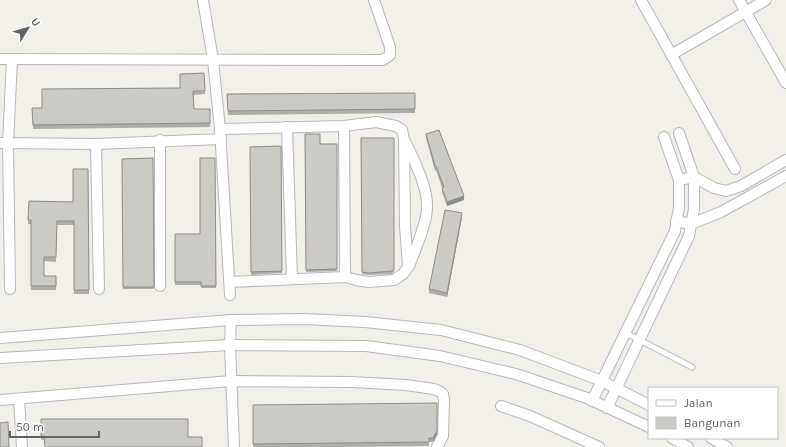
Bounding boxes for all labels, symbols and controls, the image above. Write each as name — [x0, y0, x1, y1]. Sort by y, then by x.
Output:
north arrow — [8, 8, 48, 48]
text: U — [28, 15, 43, 29]
legend — [648, 387, 778, 439]
text: Jalan — [684, 396, 713, 410]
scale bar — [10, 413, 99, 439]
text: Bangunan — [684, 416, 740, 430]
text: 50 m — [16, 420, 44, 434]

